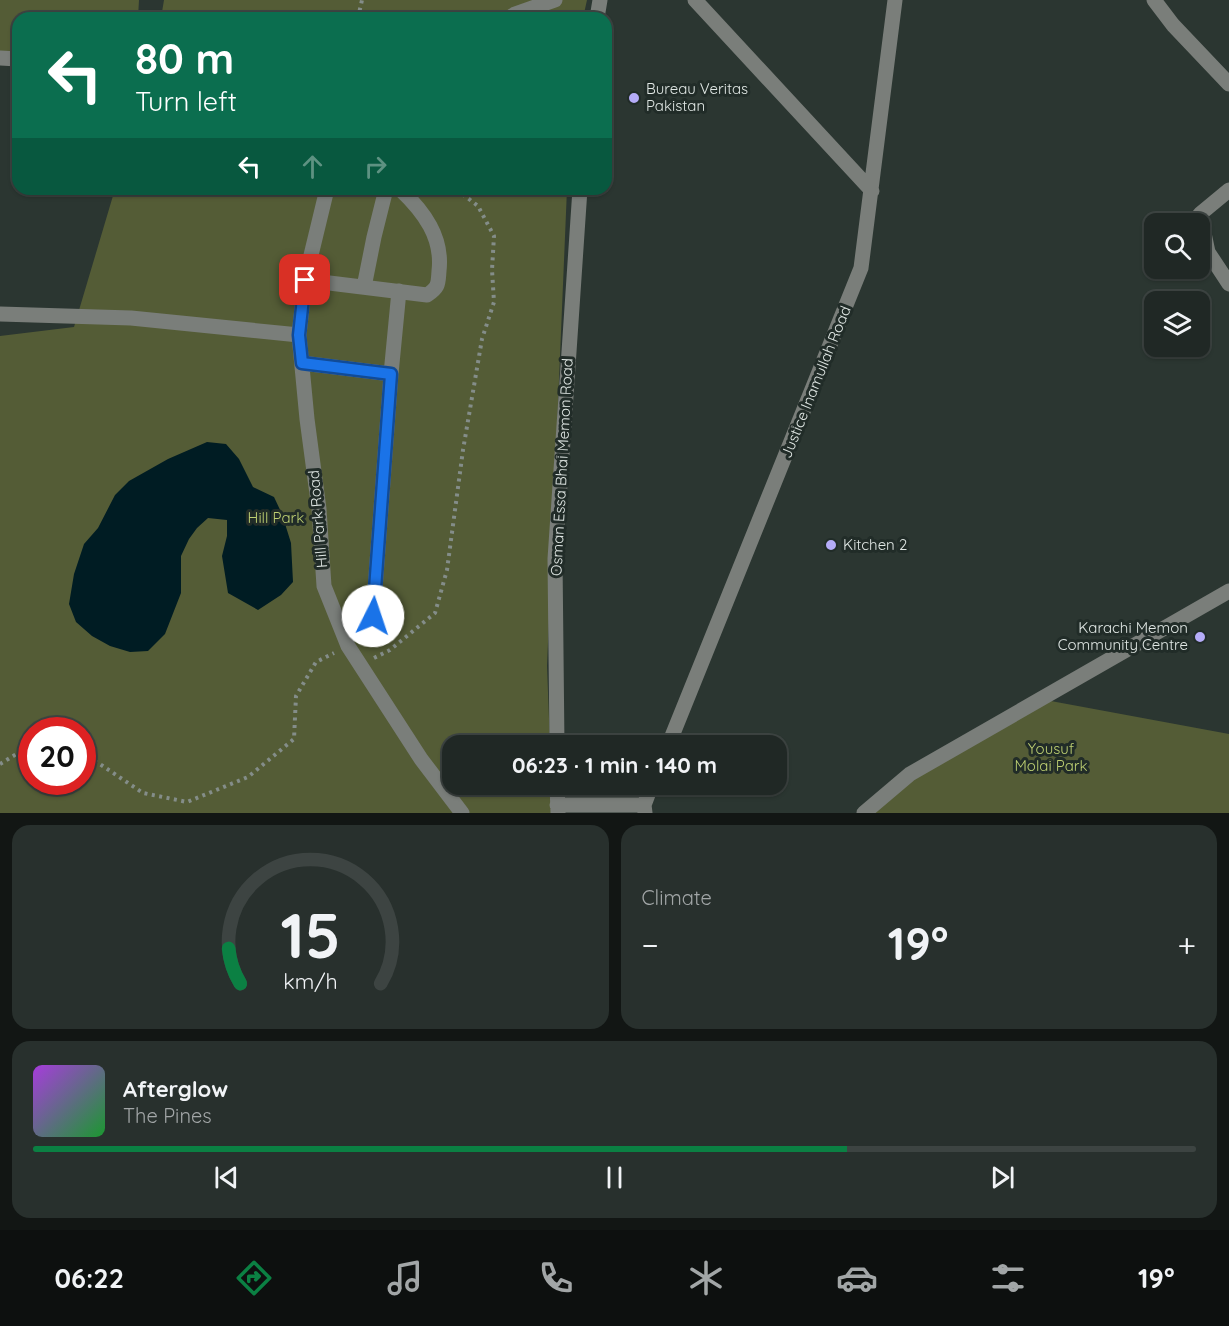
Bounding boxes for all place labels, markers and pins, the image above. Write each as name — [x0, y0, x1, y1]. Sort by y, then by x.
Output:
place label: Bureau Veritas Pakistan — [646, 79, 748, 115]
marker: Bureau Veritas Pakistan — [627, 91, 641, 105]
pin — [279, 254, 330, 305]
place label: Kitchen 2 — [843, 535, 907, 554]
marker: Kitchen 2 — [824, 538, 838, 552]
place label: Karachi Memon Community Centre — [1058, 618, 1188, 654]
marker: Karachi Memon Community Centre — [1193, 630, 1207, 644]

